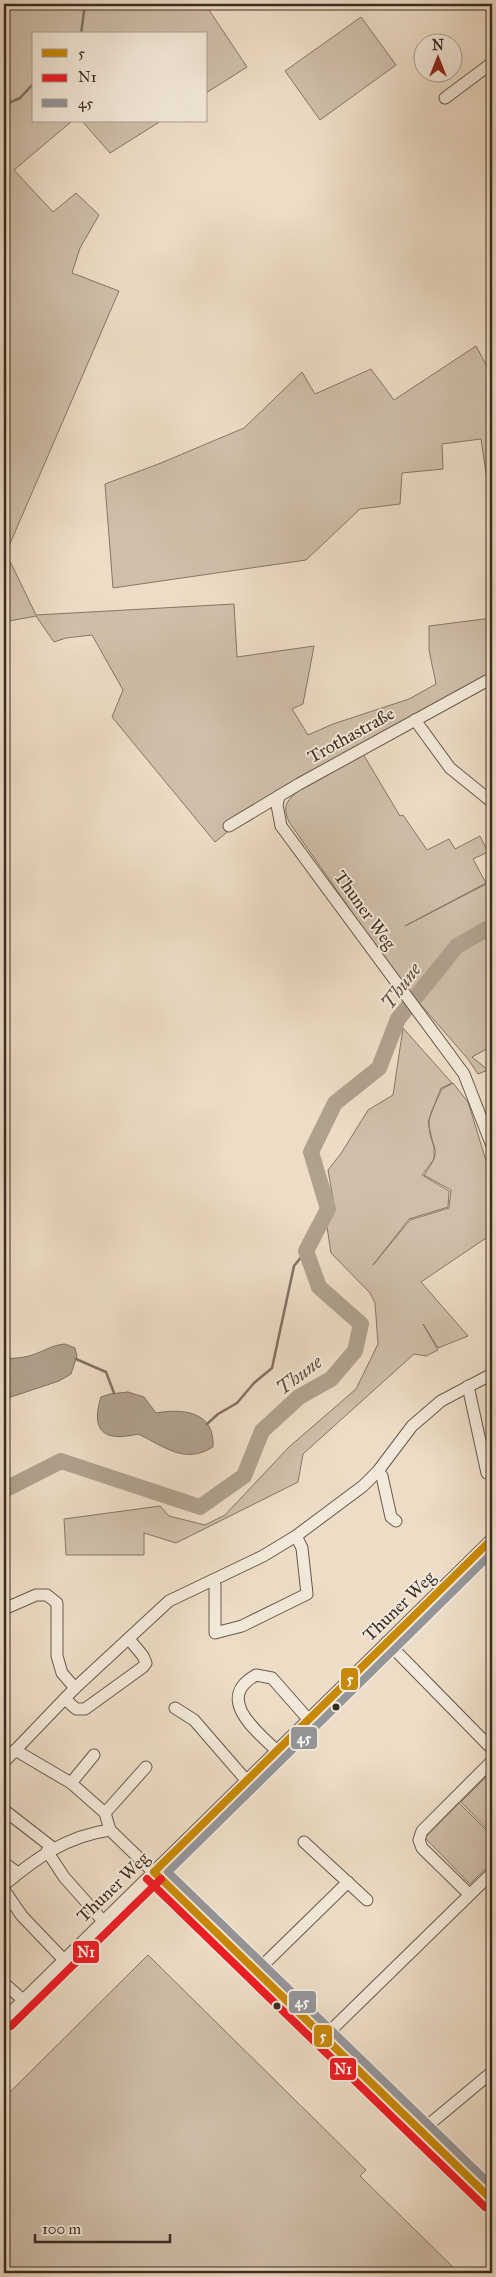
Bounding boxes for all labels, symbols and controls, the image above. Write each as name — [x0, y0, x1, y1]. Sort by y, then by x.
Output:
legend — [32, 32, 208, 122]
north arrow — [414, 32, 464, 82]
text: N — [432, 37, 444, 54]
text: 5 — [78, 44, 85, 62]
text: N1 — [78, 68, 97, 86]
text: 45 — [78, 94, 93, 112]
street label: Trothastraße — [304, 702, 398, 768]
street label: Thuner Weg — [328, 866, 401, 955]
water label: Thune — [376, 958, 426, 1013]
water label: Thune — [272, 1350, 327, 1400]
street label: Thuner Weg — [358, 1566, 441, 1647]
line badge: 5 — [340, 1667, 359, 1691]
text: 5 — [347, 1671, 354, 1688]
unlabelled marker — [331, 1702, 341, 1712]
line badge: 45 — [290, 1726, 318, 1750]
text: 45 — [297, 1730, 312, 1748]
street label: Thuner Weg — [72, 1847, 155, 1928]
line badge: N1 — [72, 1940, 100, 1964]
text: N1 — [77, 1944, 95, 1961]
line badge: 45 — [288, 1990, 317, 2014]
text: 45 — [295, 1994, 310, 2012]
unlabelled marker — [272, 2001, 282, 2011]
line badge: 5 — [313, 2024, 333, 2048]
text: 5 — [320, 2028, 327, 2045]
line badge: N1 — [329, 2057, 357, 2081]
text: N1 — [334, 2061, 352, 2078]
scale bar — [35, 2212, 170, 2244]
text: 100 m — [42, 2220, 82, 2238]

